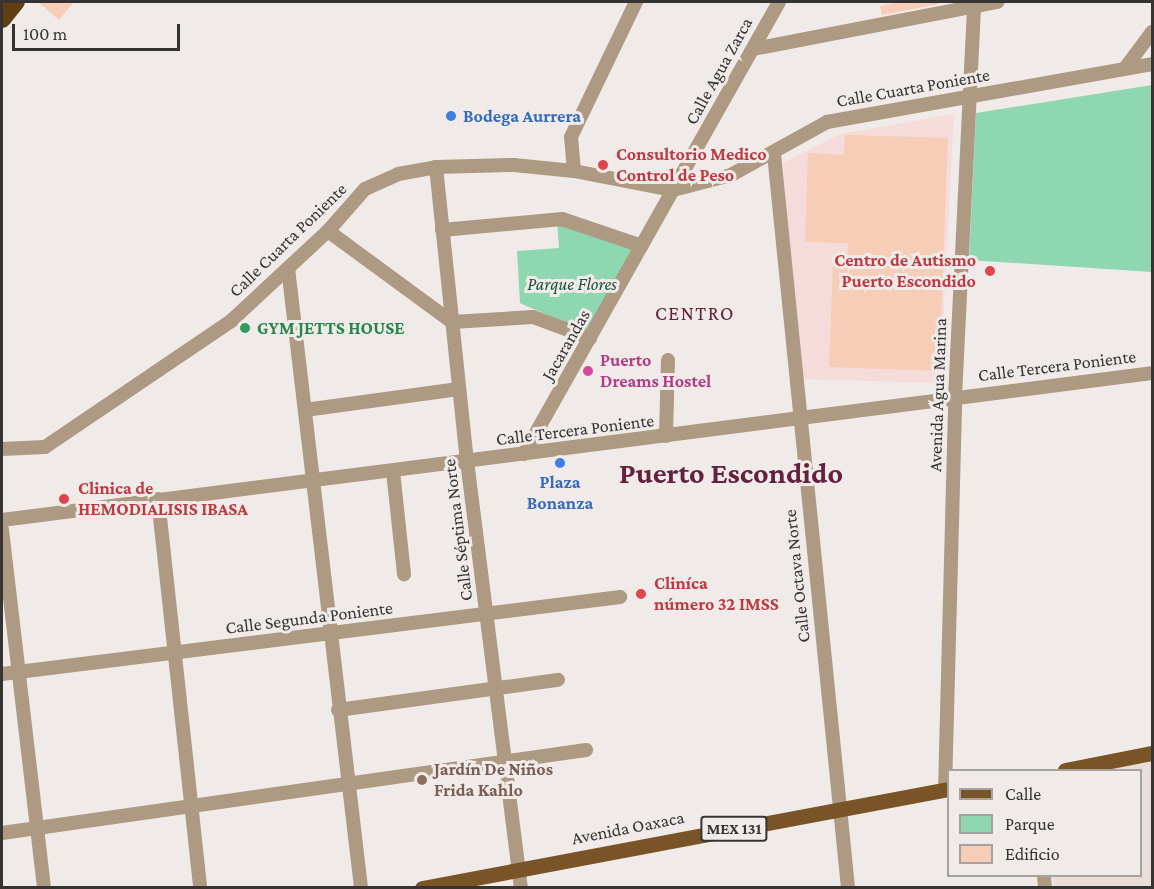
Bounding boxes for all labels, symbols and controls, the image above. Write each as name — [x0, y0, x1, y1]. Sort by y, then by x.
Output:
scale bar — [15, 12, 183, 50]
street label: Calle Agua Zarca — [681, 14, 757, 128]
text: 100 m — [23, 24, 67, 44]
street label: Calle Cuarta Poniente — [835, 64, 991, 112]
place label: Bodega Aurrera — [463, 105, 581, 127]
marker: Bodega Aurrera — [444, 109, 458, 123]
place label: Consultorio Medico Control de Peso — [616, 144, 767, 186]
marker: Consultorio Medico Control de Peso — [594, 156, 612, 174]
street label: Calle Cuarta Poniente — [225, 178, 351, 302]
place label: Centro de Autismo Puerto Escondido — [834, 250, 976, 292]
marker: Centro de Autismo Puerto Escondido — [981, 262, 999, 280]
park label: Parque Flores — [527, 273, 617, 295]
district label: CENTRO — [655, 301, 735, 325]
street label: Jacarandas — [537, 306, 595, 384]
place label: GYM JETTS HOUSE — [257, 317, 405, 339]
street label: Avenida Agua Marina — [925, 318, 951, 472]
marker: GYM JETTS HOUSE — [238, 321, 252, 335]
street label: Calle Tercera Poniente — [977, 346, 1137, 386]
place label: Puerto Dreams Hostel — [600, 350, 711, 392]
marker: Puerto Dreams Hostel — [581, 364, 595, 378]
street label: Calle Tercera Poniente — [495, 410, 655, 450]
district label: Puerto Escondido — [619, 455, 843, 491]
marker: Plaza Bonanza — [553, 456, 567, 470]
street label: Calle Séptima Norte — [439, 458, 477, 602]
place label: Plaza Bonanza — [527, 472, 593, 514]
place label: Clinica de HEMODIALISIS IBASA — [78, 478, 248, 520]
marker: Clinica de HEMODIALISIS IBASA — [55, 490, 73, 508]
street label: Calle Octava Norte — [779, 508, 815, 644]
place label: Cliníca número 32 IMSS — [654, 573, 779, 616]
marker: Cliníca número 32 IMSS — [632, 585, 650, 603]
street label: Calle Segunda Poniente — [224, 597, 394, 639]
place label: Jardín De Niños Frida Kahlo — [434, 759, 553, 802]
legend — [947, 769, 1142, 877]
marker: Jardín De Niños Frida Kahlo — [415, 773, 429, 787]
text: Calle — [1005, 784, 1041, 804]
street label: Avenida Oaxaca — [570, 806, 686, 850]
text: Parque — [1005, 814, 1055, 834]
road number: MEX 131 — [700, 816, 768, 842]
text: Edificio — [1005, 844, 1060, 864]

